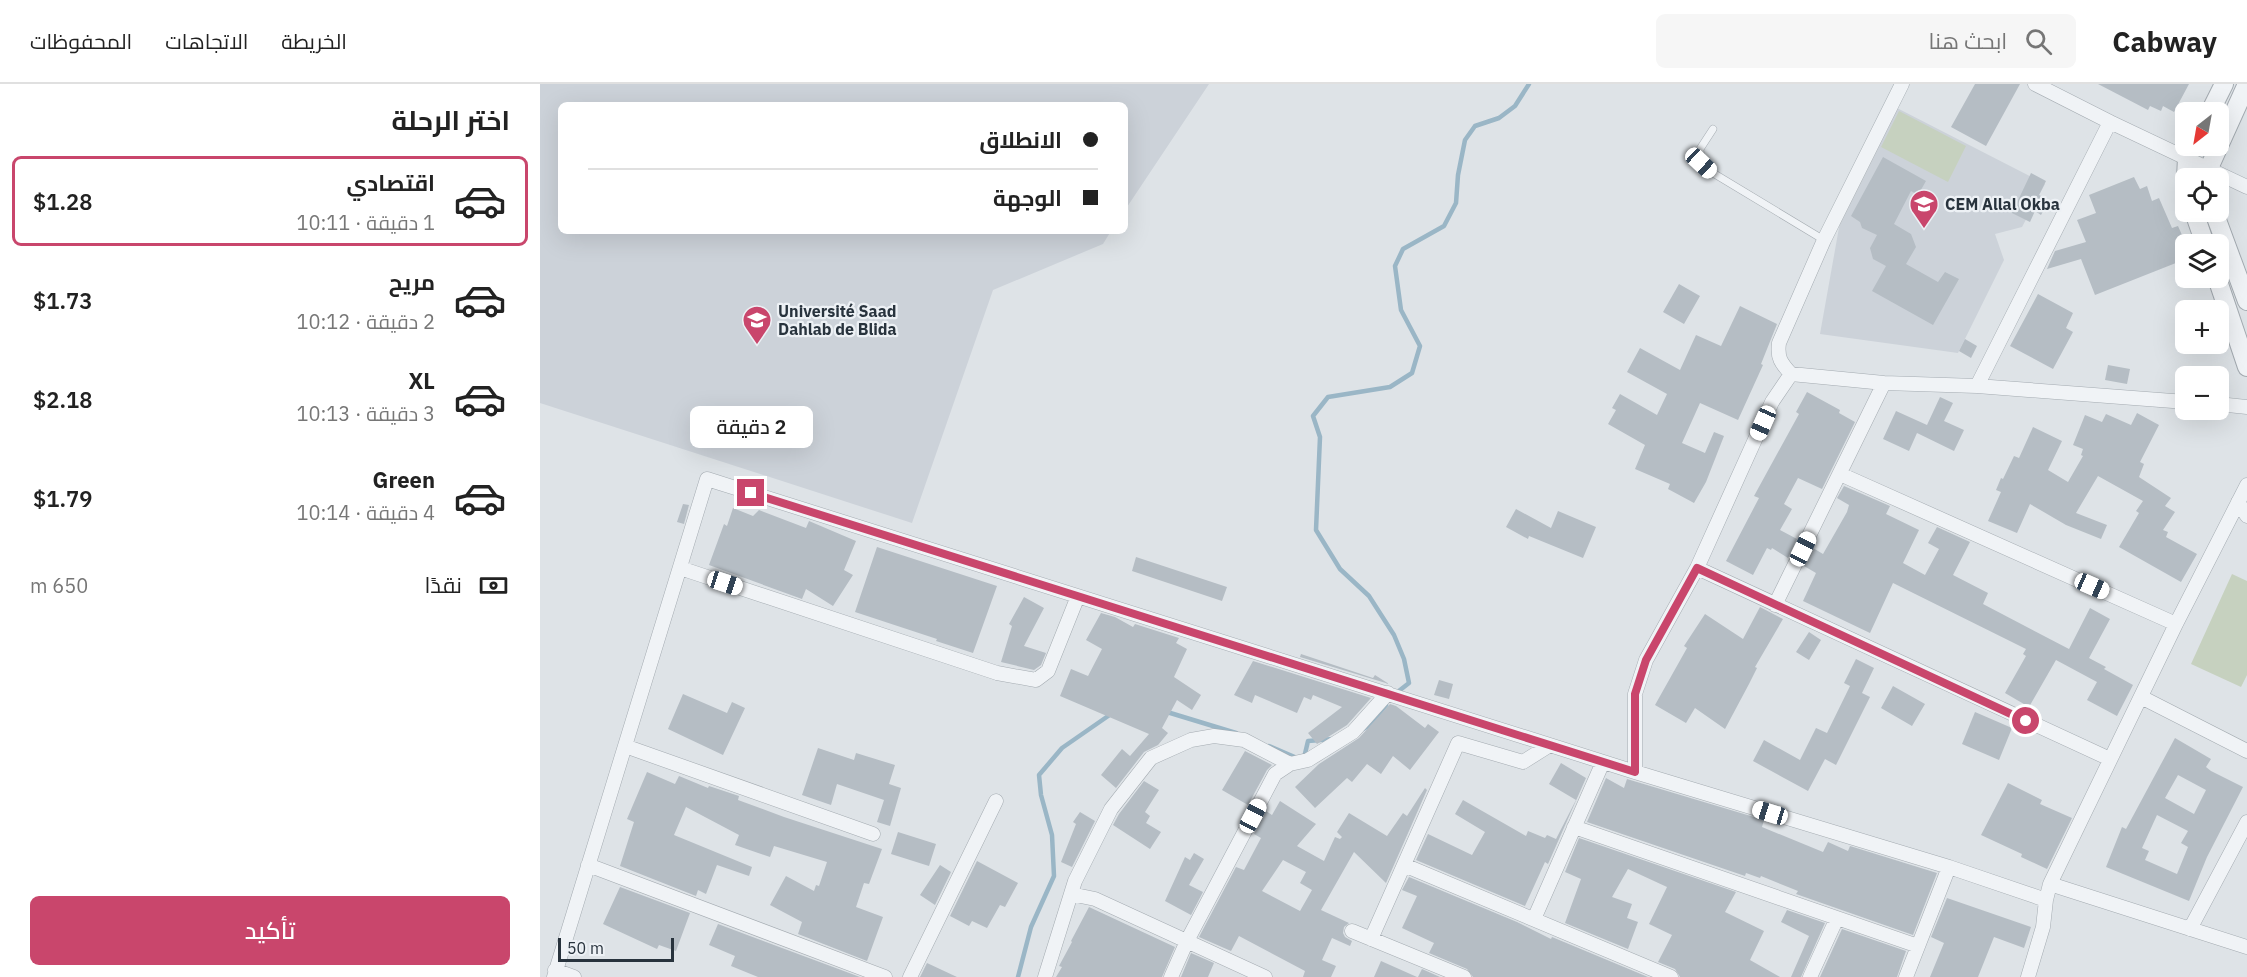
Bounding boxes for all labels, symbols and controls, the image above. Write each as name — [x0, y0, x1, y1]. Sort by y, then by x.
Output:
search box — [1656, 14, 2076, 68]
text: Cabway — [2112, 23, 2217, 60]
icon: search — [2022, 25, 2055, 58]
text: ابحث هنا — [1929, 26, 2007, 55]
text: المحفوظات — [30, 27, 132, 55]
text: الاتجاهات — [165, 27, 248, 55]
text: الخريطة — [281, 27, 347, 55]
text: اختر الرحلة — [391, 102, 510, 137]
north arrow — [2175, 102, 2229, 156]
map controls — [2175, 102, 2229, 420]
text: الانطلاق — [979, 125, 1062, 154]
car — [1682, 144, 1720, 182]
text: اقتصادي — [346, 168, 435, 197]
button: locate — [2175, 168, 2229, 222]
icon: car — [453, 174, 507, 228]
text: الوجهة — [993, 183, 1062, 212]
text: $1.28 — [33, 187, 92, 216]
school or university icon: CEM Allal Okba — [1908, 188, 1940, 230]
place label: CEM Allal Okba — [1945, 194, 2060, 214]
text: 1 دقيقة · 10:11 — [296, 209, 435, 236]
button: layers — [2175, 234, 2229, 288]
text: مريح — [389, 267, 435, 296]
icon: car — [453, 273, 507, 327]
text: $1.73 — [33, 286, 92, 315]
button: + — [2175, 300, 2229, 354]
place label: Université Saad Dahlab de Blida — [778, 301, 897, 339]
school or university icon: Université Saad Dahlab de Blida — [741, 304, 773, 346]
text: 2 دقيقة · 10:12 — [296, 308, 435, 335]
text: XL — [409, 366, 435, 395]
button: − — [2175, 366, 2229, 420]
icon: car — [453, 372, 507, 426]
text: $2.18 — [33, 385, 92, 414]
text: 3 دقيقة · 10:13 — [296, 400, 435, 427]
car — [1747, 403, 1779, 443]
callout: 2 دقيقة — [690, 406, 812, 448]
text: 2 دقيقة — [717, 413, 786, 440]
text: Green — [373, 465, 435, 494]
icon: car — [453, 471, 507, 525]
route end — [737, 479, 764, 506]
text: $1.79 — [33, 484, 92, 513]
text: 4 دقيقة · 10:14 — [296, 499, 435, 526]
car — [1787, 529, 1819, 569]
icon: cash — [477, 569, 510, 602]
car — [705, 569, 745, 597]
text: نقدًا — [424, 570, 462, 599]
car — [2072, 570, 2112, 602]
text: 650 m — [30, 572, 88, 599]
route start — [2012, 707, 2039, 734]
car — [1237, 796, 1269, 836]
car — [1750, 799, 1790, 827]
button: تأكيد — [30, 896, 510, 965]
scale bar — [558, 935, 674, 962]
text: 50 m — [567, 938, 604, 958]

